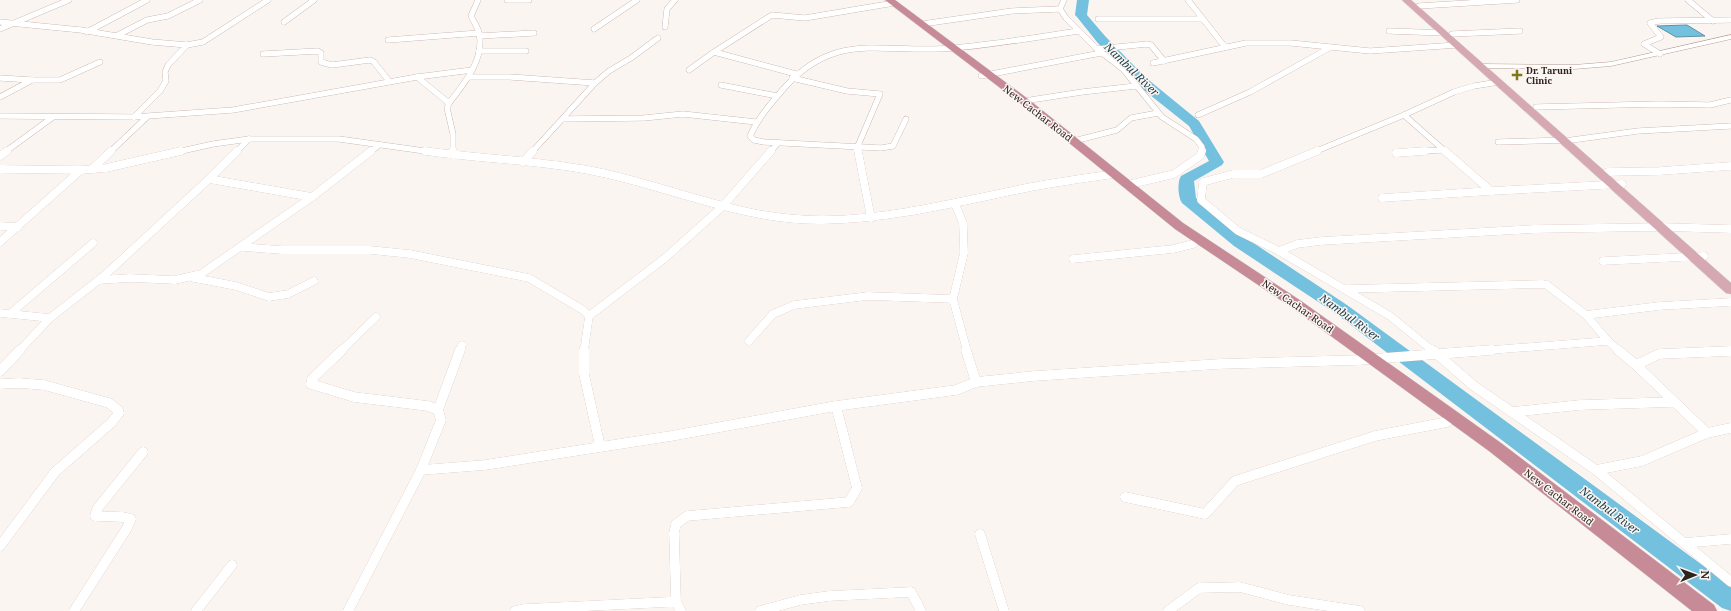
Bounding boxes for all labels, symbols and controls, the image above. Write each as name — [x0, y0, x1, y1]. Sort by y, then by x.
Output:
water label: Nambul River — [1101, 38, 1163, 100]
place label: Dr. Taruni Clinic — [1526, 64, 1573, 87]
marker: Dr. Taruni Clinic — [1511, 69, 1523, 81]
street label: New Cachar Road — [1000, 82, 1076, 144]
street label: New Cachar Road — [1259, 276, 1337, 336]
water label: Nambul River — [1316, 290, 1384, 344]
street label: New Cachar Road — [1521, 466, 1597, 528]
water label: Nambul River — [1576, 482, 1643, 538]
north arrow — [1675, 555, 1715, 595]
text: N — [1698, 570, 1713, 580]

